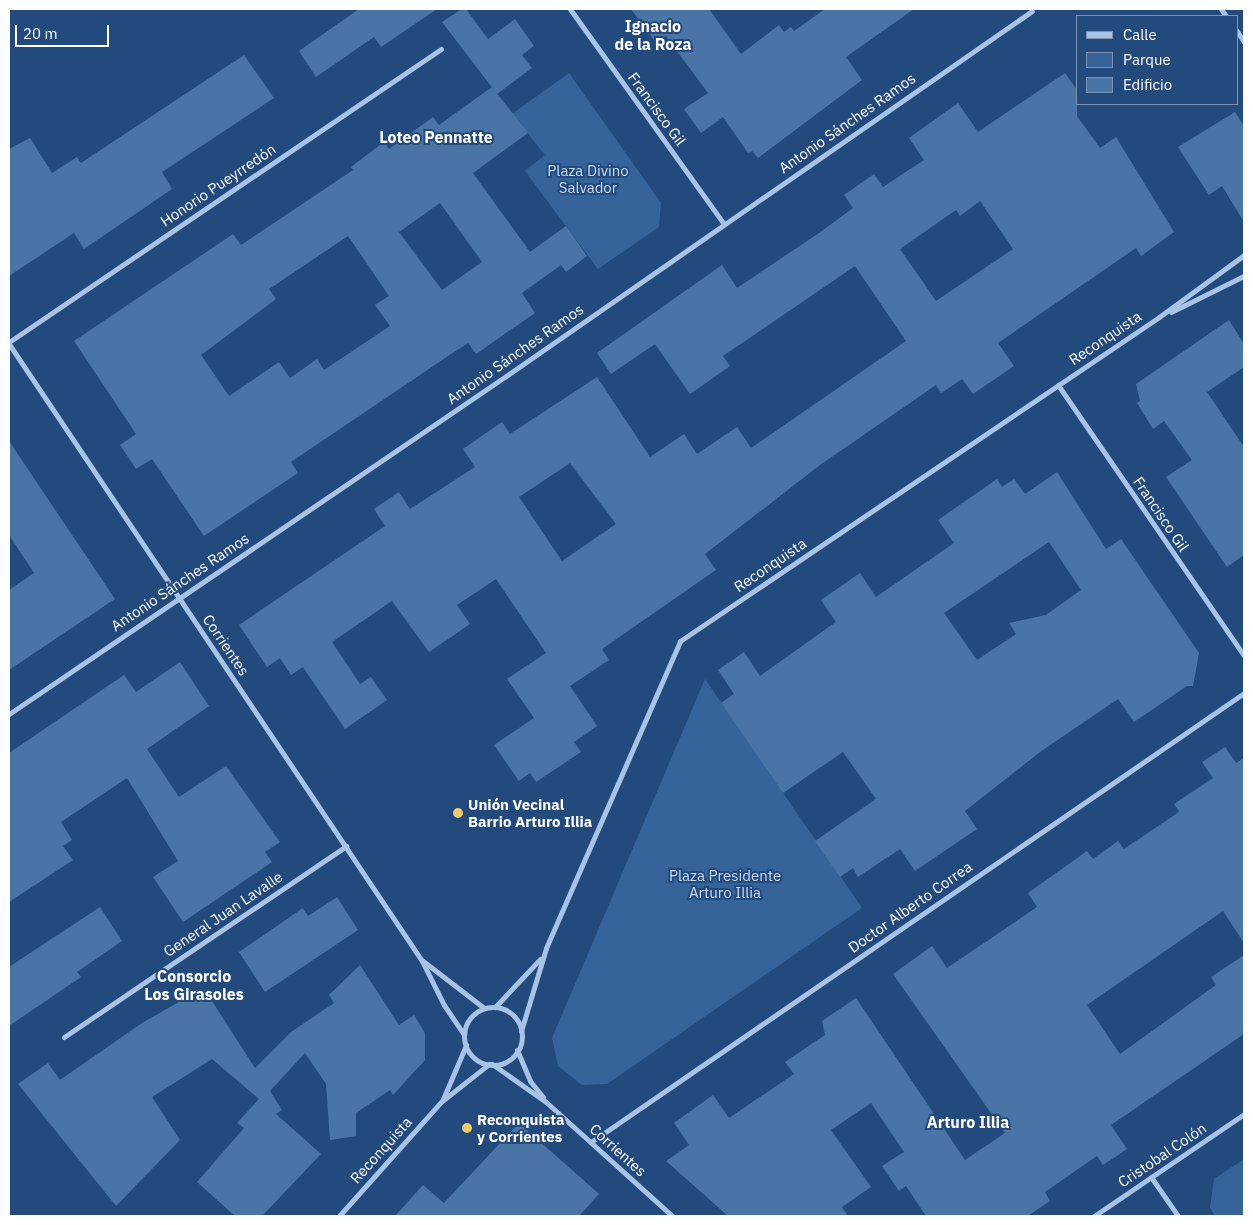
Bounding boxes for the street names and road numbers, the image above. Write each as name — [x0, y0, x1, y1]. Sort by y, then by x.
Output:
street label: Francisco Gil — [624, 69, 690, 149]
street label: Antonio Sánches Ramos — [775, 69, 919, 177]
street label: Honorio Pueyrredón — [157, 140, 279, 230]
street label: Antonio Sánches Ramos — [443, 300, 587, 408]
street label: Reconquista — [1065, 307, 1145, 369]
street label: Francisco Gil — [1129, 473, 1193, 555]
street label: Antonio Sánches Ramos — [108, 529, 252, 635]
street label: Reconquista — [730, 534, 810, 596]
street label: Corrientes — [199, 611, 253, 679]
street label: Doctor Alberto Correa — [845, 857, 975, 957]
street label: General Juan Lavalle — [160, 867, 286, 961]
street label: Reconquista — [346, 1113, 416, 1187]
street label: Cristobal Colón — [1115, 1119, 1209, 1191]
street label: Corrientes — [586, 1120, 650, 1180]

